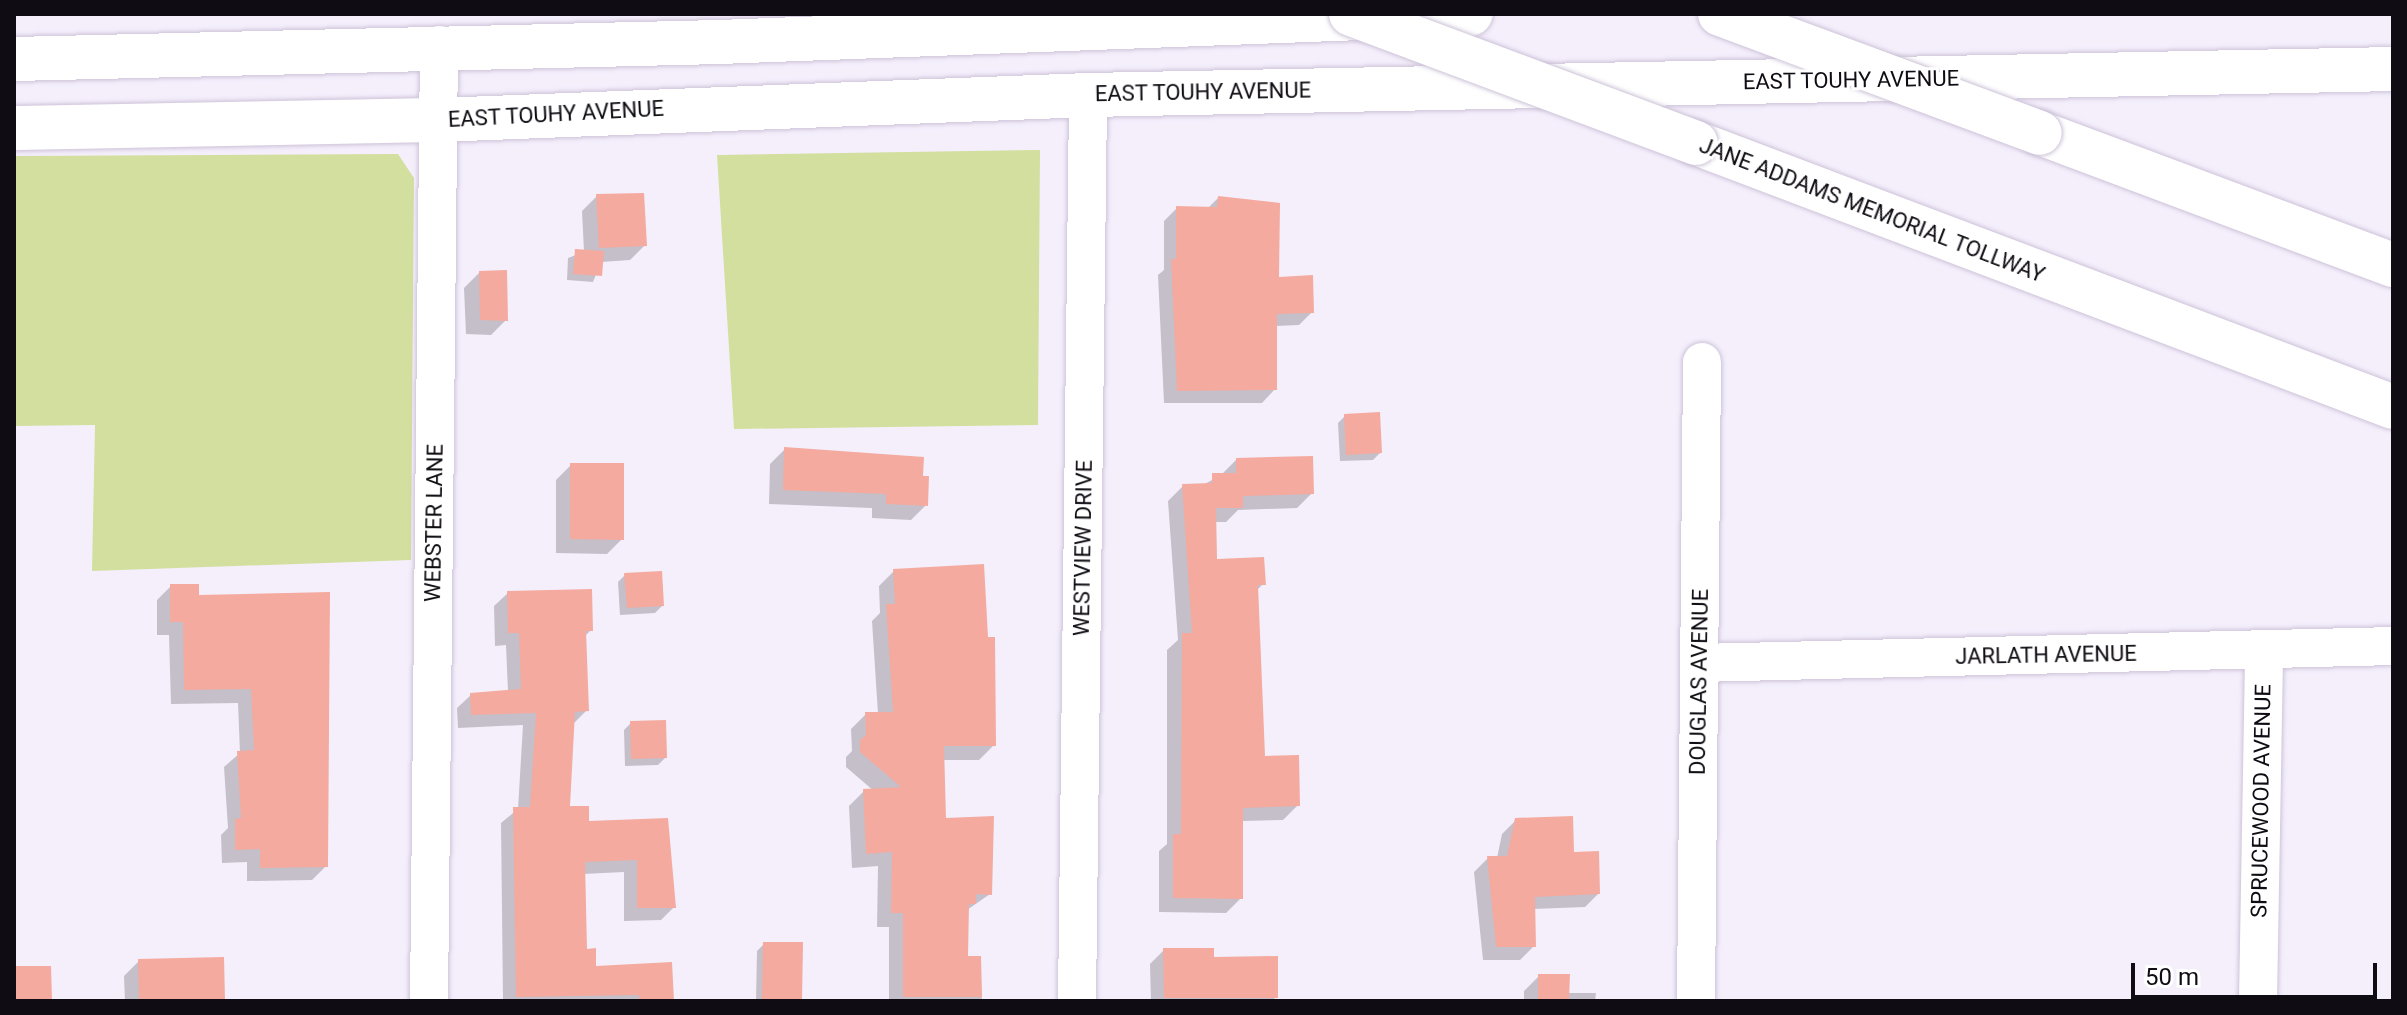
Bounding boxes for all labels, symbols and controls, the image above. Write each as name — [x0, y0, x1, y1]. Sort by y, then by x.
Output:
street label: EAST TOUHY AVENUE — [1742, 65, 1960, 95]
street label: EAST TOUHY AVENUE — [1094, 77, 1312, 107]
street label: EAST TOUHY AVENUE — [447, 95, 665, 133]
street label: JANE ADDAMS MEMORIAL TOLLWAY — [1695, 132, 2049, 288]
street label: WEBSTER LANE — [419, 444, 449, 602]
street label: WESTVIEW DRIVE — [1068, 460, 1098, 636]
street label: DOUGLAS AVENUE — [1684, 589, 1714, 775]
street label: JARLATH AVENUE — [1955, 640, 2137, 670]
street label: SPRUCEWOOD AVENUE — [2246, 684, 2276, 918]
scale bar — [2135, 947, 2381, 997]
text: 50 m — [2145, 963, 2199, 991]

